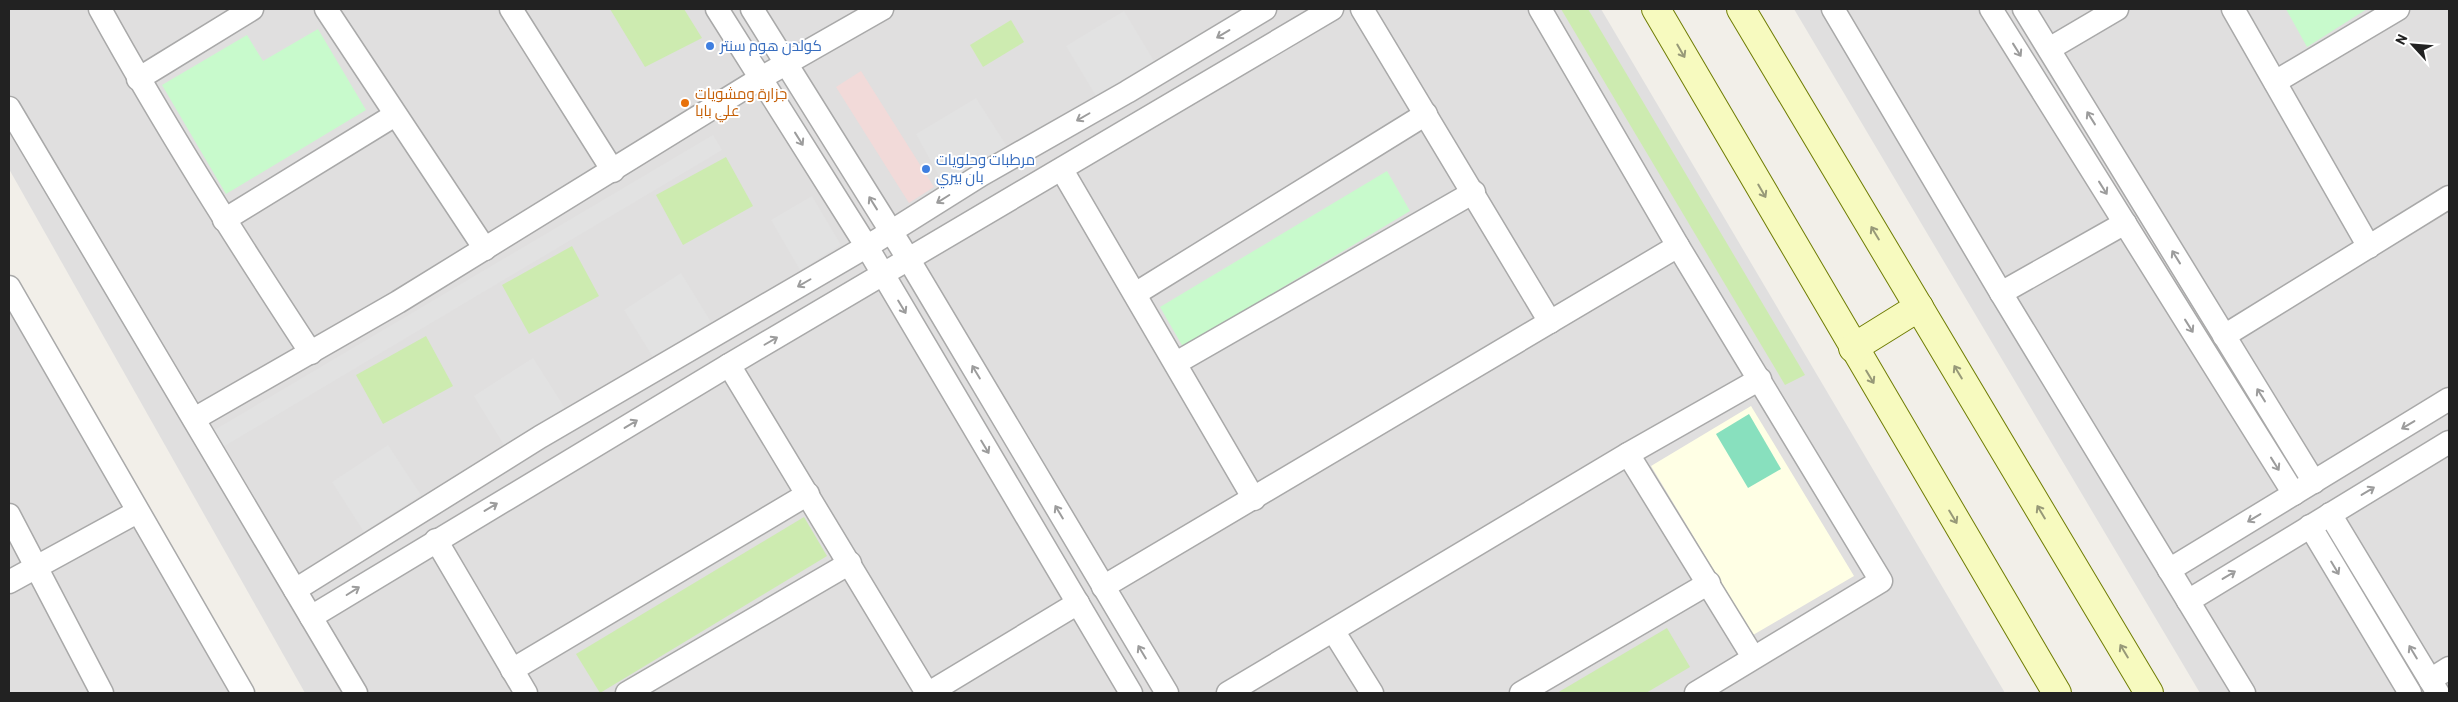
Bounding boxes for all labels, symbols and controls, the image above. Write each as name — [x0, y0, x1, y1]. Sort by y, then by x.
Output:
north arrow — [2388, 20, 2438, 70]
one-way arrow — [1217, 29, 1231, 39]
text: N — [2391, 31, 2411, 47]
place label: كولدن هوم سنتر — [719, 36, 822, 56]
marker: كولدن هوم سنتر — [704, 40, 716, 52]
one-way arrow — [1676, 43, 1686, 57]
one-way arrow — [2012, 43, 2022, 57]
place label: جزارة ومشويات علي بابا — [695, 84, 787, 123]
marker: جزارة ومشويات علي بابا — [679, 97, 691, 109]
one-way arrow — [1076, 112, 1091, 122]
one-way arrow — [2086, 112, 2096, 126]
one-way arrow — [794, 131, 804, 145]
place label: مرطبات وحلويات بان بيري — [936, 150, 1035, 189]
marker: مرطبات وحلويات بان بيري — [920, 163, 932, 175]
one-way arrow — [2098, 181, 2108, 195]
one-way arrow — [1757, 184, 1767, 199]
one-way arrow — [937, 194, 951, 204]
one-way arrow — [868, 197, 878, 211]
one-way arrow — [1869, 226, 1879, 240]
one-way arrow — [2171, 250, 2181, 264]
one-way arrow — [797, 279, 812, 288]
one-way arrow — [898, 300, 908, 314]
one-way arrow — [2184, 318, 2194, 332]
one-way arrow — [763, 336, 777, 346]
one-way arrow — [970, 366, 980, 380]
one-way arrow — [1952, 366, 1962, 380]
one-way arrow — [1866, 370, 1876, 384]
one-way arrow — [2256, 389, 2266, 403]
one-way arrow — [624, 418, 638, 428]
one-way arrow — [2401, 420, 2415, 430]
one-way arrow — [981, 439, 991, 453]
one-way arrow — [2270, 456, 2280, 470]
one-way arrow — [2361, 486, 2375, 496]
one-way arrow — [484, 502, 498, 512]
one-way arrow — [2036, 505, 2046, 519]
one-way arrow — [1053, 506, 1063, 520]
one-way arrow — [1948, 510, 1958, 524]
one-way arrow — [2247, 514, 2261, 524]
one-way arrow — [2330, 561, 2340, 576]
one-way arrow — [2222, 570, 2236, 580]
one-way arrow — [345, 586, 359, 596]
one-way arrow — [1137, 645, 1147, 659]
one-way arrow — [2119, 645, 2129, 659]
one-way arrow — [2408, 645, 2418, 659]

